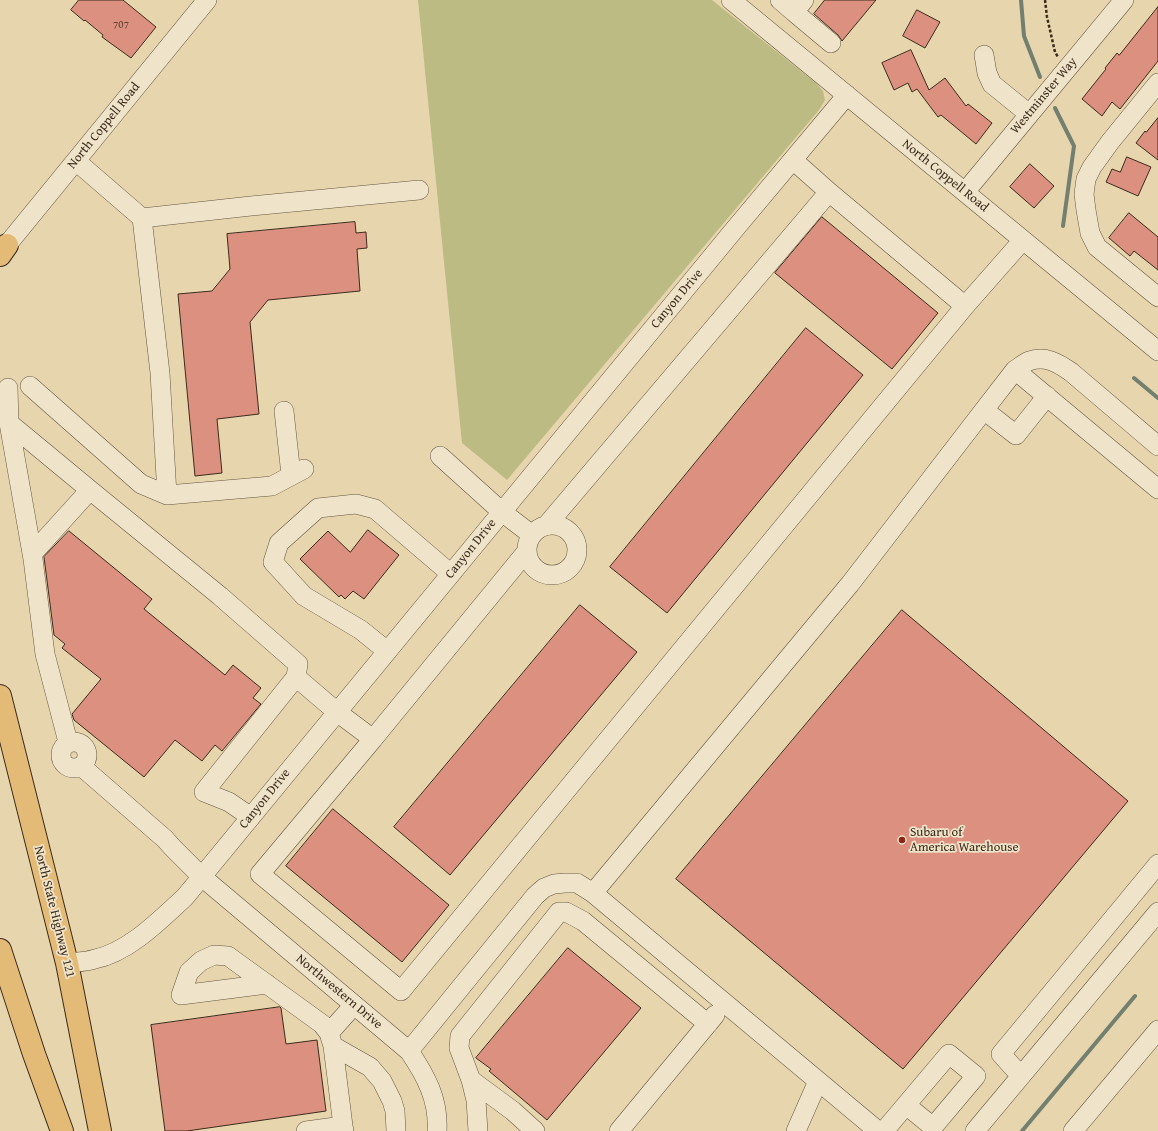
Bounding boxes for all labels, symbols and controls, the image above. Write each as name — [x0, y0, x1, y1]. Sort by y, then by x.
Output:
house number: 707 — [113, 18, 129, 32]
street label: Westminster Way — [1007, 55, 1081, 137]
street label: North Coppell Road — [64, 80, 144, 172]
street label: North Coppell Road — [899, 136, 991, 216]
street label: Canyon Drive — [648, 266, 706, 332]
street label: Canyon Drive — [442, 516, 500, 582]
street label: Canyon Drive — [236, 766, 294, 832]
place label: Subaru of America Warehouse — [910, 825, 1019, 856]
marker: Subaru of America Warehouse — [897, 835, 907, 845]
street label: North State Highway 121 — [30, 845, 78, 979]
street label: Northwestern Drive — [293, 951, 385, 1033]

